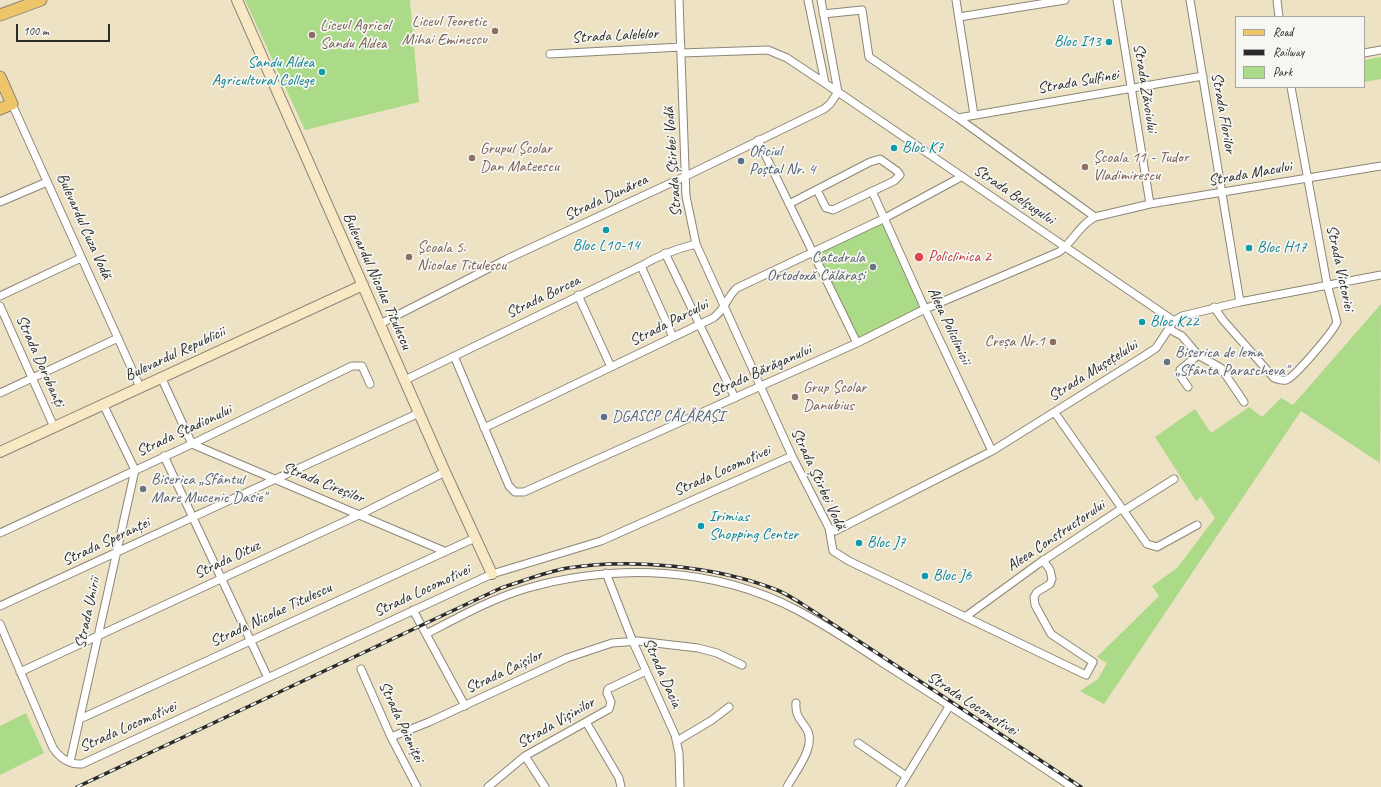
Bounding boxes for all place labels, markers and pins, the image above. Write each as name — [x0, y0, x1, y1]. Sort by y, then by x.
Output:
place label: Liceul Teoretic Mihai Eminescu — [402, 12, 487, 50]
place label: Liceul Agricol Sandu Aldea — [320, 16, 390, 54]
marker: Liceul Teoretic Mihai Eminescu — [490, 26, 500, 36]
marker: Liceul Agricol Sandu Aldea — [307, 30, 317, 40]
place label: Bloc I13 — [1054, 32, 1101, 52]
marker: Bloc I13 — [1104, 37, 1114, 47]
place label: Sandu Aldea Agricultural College — [212, 53, 314, 91]
marker: Sandu Aldea Agricultural College — [317, 67, 327, 77]
place label: Bloc K7 — [902, 138, 943, 158]
place label: Grupul Școlar Dan Mateescu — [480, 139, 559, 177]
place label: Oficiul Poștal Nr. 4 — [749, 142, 815, 180]
marker: Bloc K7 — [889, 143, 899, 153]
place label: Școala 11 - Tudor Vladimirescu — [1093, 148, 1189, 186]
marker: Grupul Școlar Dan Mateescu — [467, 153, 477, 163]
marker: Oficiul Poștal Nr. 4 — [736, 156, 746, 166]
marker: Școala 11 - Tudor Vladimirescu — [1080, 162, 1090, 172]
marker: Bloc L10-14 — [601, 225, 611, 235]
place label: Bloc L10-14 — [572, 236, 640, 256]
place label: Școala 5. Nicolae Titulescu — [417, 238, 506, 276]
place label: Bloc H17 — [1257, 238, 1307, 258]
marker: Bloc H17 — [1244, 243, 1254, 253]
place label: Policlinica 2 — [928, 247, 991, 267]
place label: Catedrala Ortodoxă Călărași — [767, 248, 865, 286]
marker: Policlinica 2 — [913, 251, 925, 263]
marker: Școala 5. Nicolae Titulescu — [404, 252, 414, 262]
marker: Catedrala Ortodoxă Călărași — [868, 262, 878, 272]
place label: Bloc K22 — [1150, 312, 1199, 332]
marker: Bloc K22 — [1137, 317, 1147, 327]
place label: Creșa Nr.1 — [984, 332, 1045, 352]
marker: Creșa Nr.1 — [1048, 337, 1058, 347]
place label: Biserica de lemn „Sfânta Parascheva" — [1175, 343, 1288, 381]
marker: Biserica de lemn „Sfânta Parascheva" — [1162, 357, 1172, 367]
place label: Grup Școlar Danubius — [803, 378, 866, 416]
marker: Grup Școlar Danubius — [790, 392, 800, 402]
place label: DGASCP CĂLĂRAȘI — [612, 407, 724, 427]
marker: DGASCP CĂLĂRAȘI — [599, 412, 609, 422]
place label: Biserica „Sfântul Mare Mucenic Dasie" — [151, 470, 266, 508]
marker: Biserica „Sfântul Mare Mucenic Dasie" — [138, 484, 148, 494]
place label: Irimias Shopping Center — [709, 507, 798, 545]
marker: Irimias Shopping Center — [696, 521, 706, 531]
place label: Bloc J7 — [867, 533, 905, 553]
marker: Bloc J7 — [854, 538, 864, 548]
place label: Bloc J6 — [933, 566, 971, 586]
marker: Bloc J6 — [920, 571, 930, 581]

